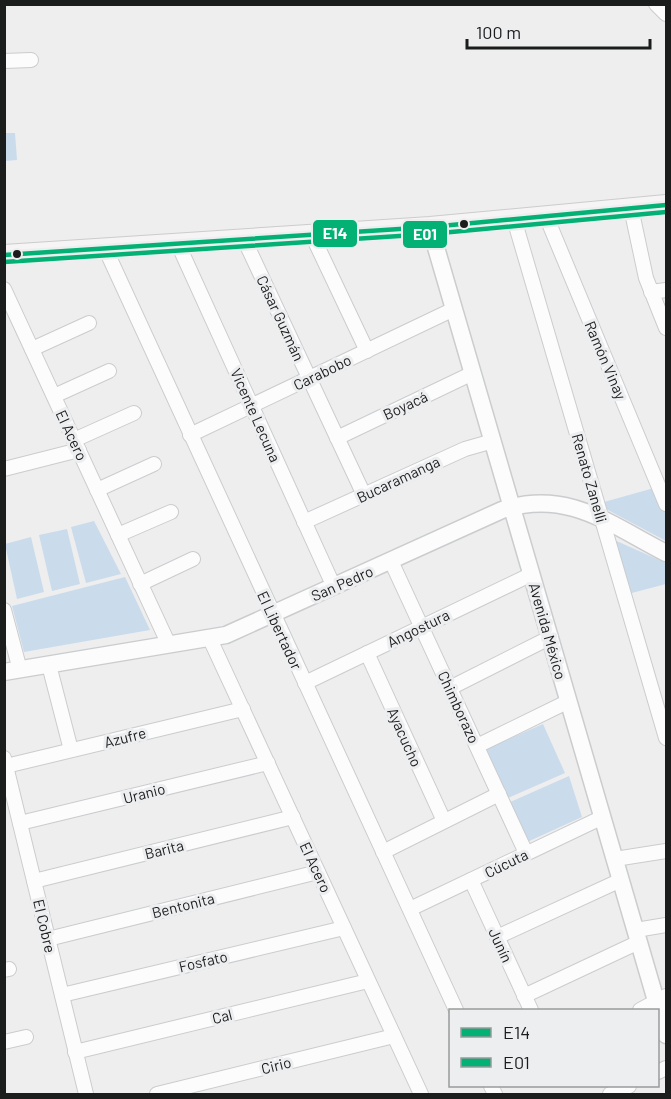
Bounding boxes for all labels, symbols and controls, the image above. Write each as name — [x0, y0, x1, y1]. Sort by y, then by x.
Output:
scale bar — [467, 12, 650, 50]
text: 100 m — [476, 21, 521, 43]
unlabelled marker — [458, 218, 470, 230]
line badge: E14 — [312, 219, 358, 248]
line badge: E01 — [402, 220, 448, 249]
text: E14 — [323, 223, 347, 242]
text: E01 — [413, 224, 437, 243]
unlabelled marker — [11, 248, 23, 260]
street label: Cásar Guzmán — [253, 272, 309, 364]
street label: Ramón Vinay — [581, 318, 631, 402]
street label: Carabobo — [290, 350, 354, 394]
street label: Vicente Lecuna — [227, 365, 285, 465]
street label: Boyacá — [380, 387, 430, 423]
street label: El Acero — [52, 407, 92, 463]
street label: Renato Zanelli — [569, 431, 611, 525]
street label: Bucaramanga — [354, 452, 442, 506]
street label: San Pedro — [308, 561, 376, 605]
street label: Avenida México — [526, 581, 570, 681]
street label: El Libertador — [254, 588, 306, 673]
street label: Angostura — [384, 605, 452, 651]
street label: Chimborazo — [434, 668, 484, 746]
street label: Ayacucho — [384, 705, 426, 769]
street label: Azufre — [102, 723, 148, 751]
street label: Uranio — [121, 779, 167, 807]
street label: Barita — [143, 836, 185, 862]
street label: El Acero — [296, 839, 336, 895]
street label: Cúcuta — [481, 845, 531, 881]
street label: Bentonita — [150, 889, 216, 921]
street label: El Cobre — [30, 897, 60, 955]
street label: Junín — [485, 925, 517, 965]
street label: Fosfato — [177, 947, 229, 975]
street label: Cal — [210, 1005, 234, 1027]
legend — [449, 1009, 659, 1087]
text: E14 — [503, 1021, 530, 1043]
text: E01 — [503, 1051, 530, 1073]
street label: Cirio — [259, 1053, 293, 1077]

